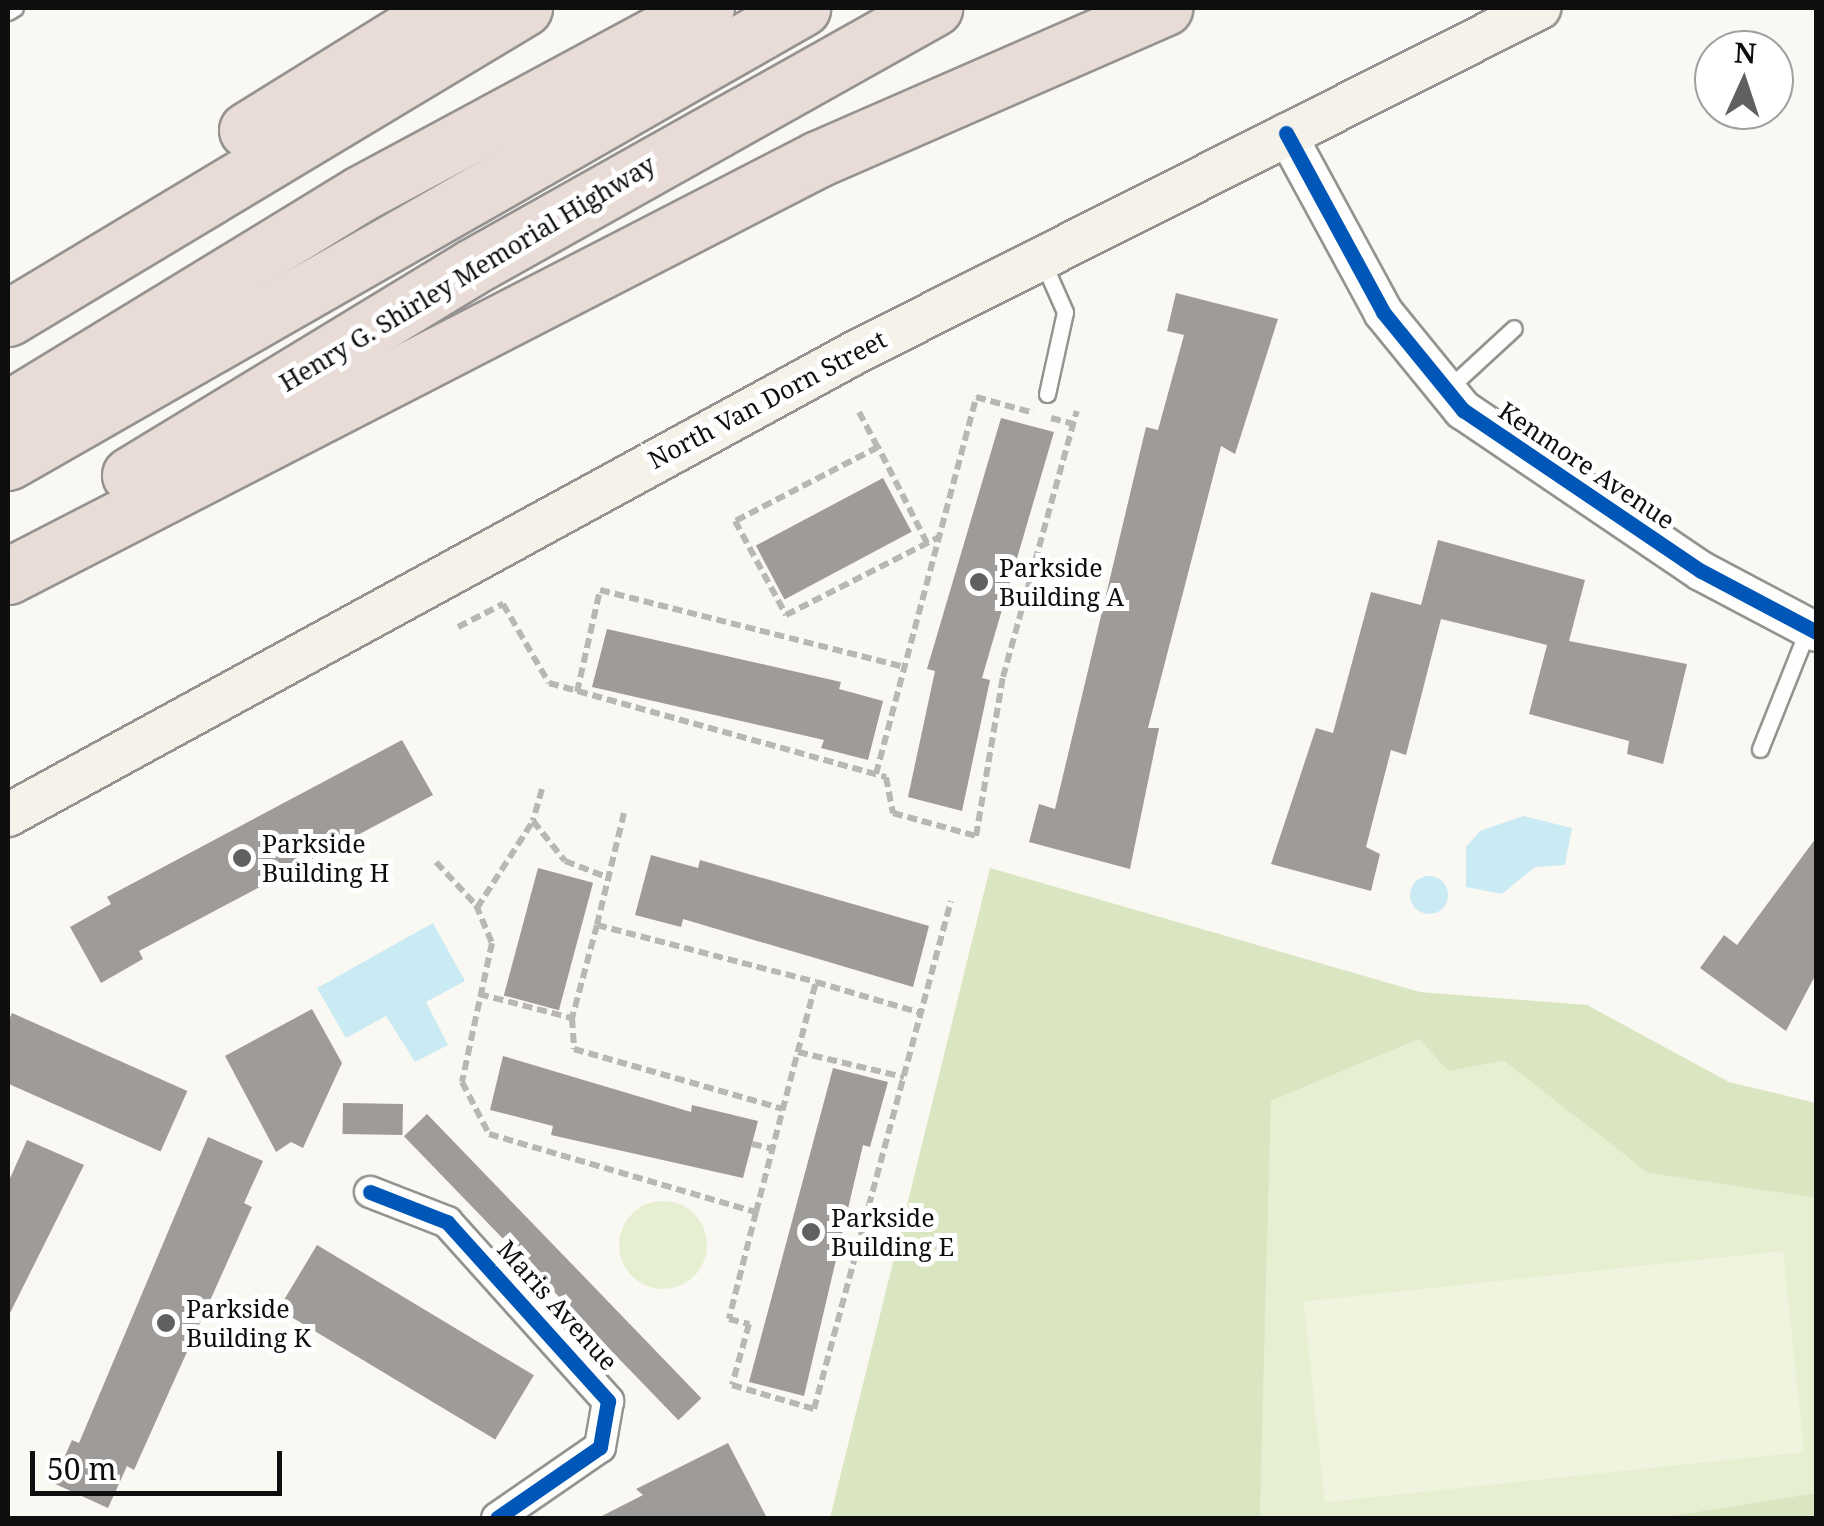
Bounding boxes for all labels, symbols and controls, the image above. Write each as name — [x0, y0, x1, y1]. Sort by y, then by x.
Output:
north arrow — [1694, 30, 1794, 130]
text: N — [1733, 32, 1757, 72]
street label: Henry G. Shirley Memorial Highway — [274, 149, 660, 397]
street label: North Van Dorn Street — [643, 323, 891, 475]
street label: Kenmore Avenue — [1493, 395, 1681, 535]
place label: Parkside Building A — [999, 553, 1124, 612]
marker: Parkside Building A — [968, 571, 990, 593]
place label: Parkside Building H — [262, 829, 389, 888]
marker: Parkside Building H — [231, 847, 253, 869]
place label: Parkside Building E — [831, 1203, 954, 1262]
marker: Parkside Building E — [800, 1221, 822, 1243]
street label: Maris Avenue — [492, 1234, 624, 1376]
place label: Parkside Building K — [186, 1294, 311, 1353]
marker: Parkside Building K — [155, 1312, 177, 1334]
scale bar — [35, 1431, 288, 1493]
text: 50 m — [47, 1448, 117, 1489]

